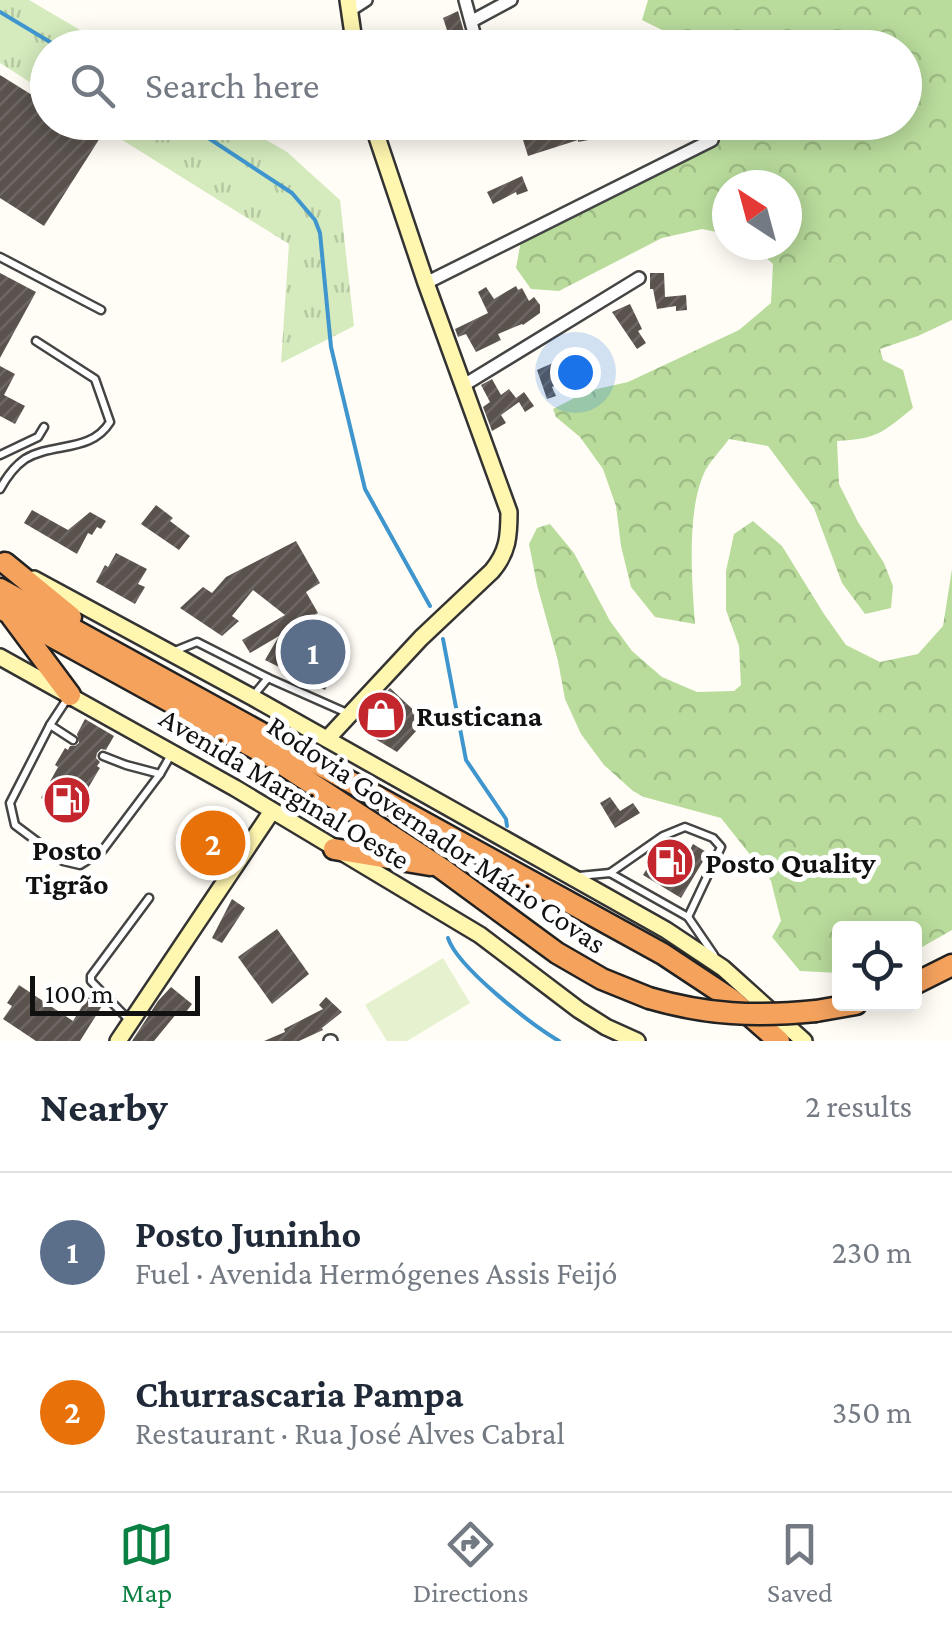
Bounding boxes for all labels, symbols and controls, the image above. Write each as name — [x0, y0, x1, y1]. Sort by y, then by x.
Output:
search box — [30, 30, 922, 140]
icon: search — [65, 58, 120, 113]
text: Search here — [145, 64, 319, 106]
north arrow — [712, 170, 802, 260]
your location — [550, 347, 601, 398]
pin: 1 — [280, 614, 346, 690]
shop icon: Rusticana — [355, 689, 407, 741]
place label: Rusticana — [416, 699, 543, 732]
street label: Avenida Marginal Oeste — [154, 700, 416, 876]
street label: Rodovia Governador Mário Covas — [262, 708, 612, 960]
fuel station icon: Posto Tigrão — [41, 774, 93, 826]
pin: 2 — [180, 806, 246, 880]
place label: Posto Tigrão — [25, 833, 109, 900]
fuel station icon: Posto Quality — [644, 836, 696, 888]
place label: Posto Quality — [705, 846, 876, 879]
map controls — [832, 921, 922, 1011]
button: locate — [832, 921, 922, 1011]
scale bar — [30, 971, 200, 1016]
text: 100 m — [45, 978, 114, 1009]
text: Nearby — [40, 1083, 168, 1130]
text: 2 results — [805, 1088, 912, 1124]
text: Posto Juninho — [135, 1213, 361, 1255]
text: 1 — [67, 1234, 78, 1270]
text: 230 m — [832, 1234, 912, 1270]
text: Fuel · Avenida Hermógenes Assis Feijó — [135, 1255, 617, 1291]
text: Churrascaria Pampa — [135, 1373, 463, 1415]
text: 2 — [64, 1394, 81, 1430]
text: 350 m — [832, 1394, 912, 1430]
text: Restaurant · Rua José Alves Cabral — [135, 1415, 565, 1451]
tab: Map — [119, 1517, 174, 1608]
tab: Directions — [413, 1517, 529, 1608]
tab: Saved — [767, 1517, 833, 1608]

